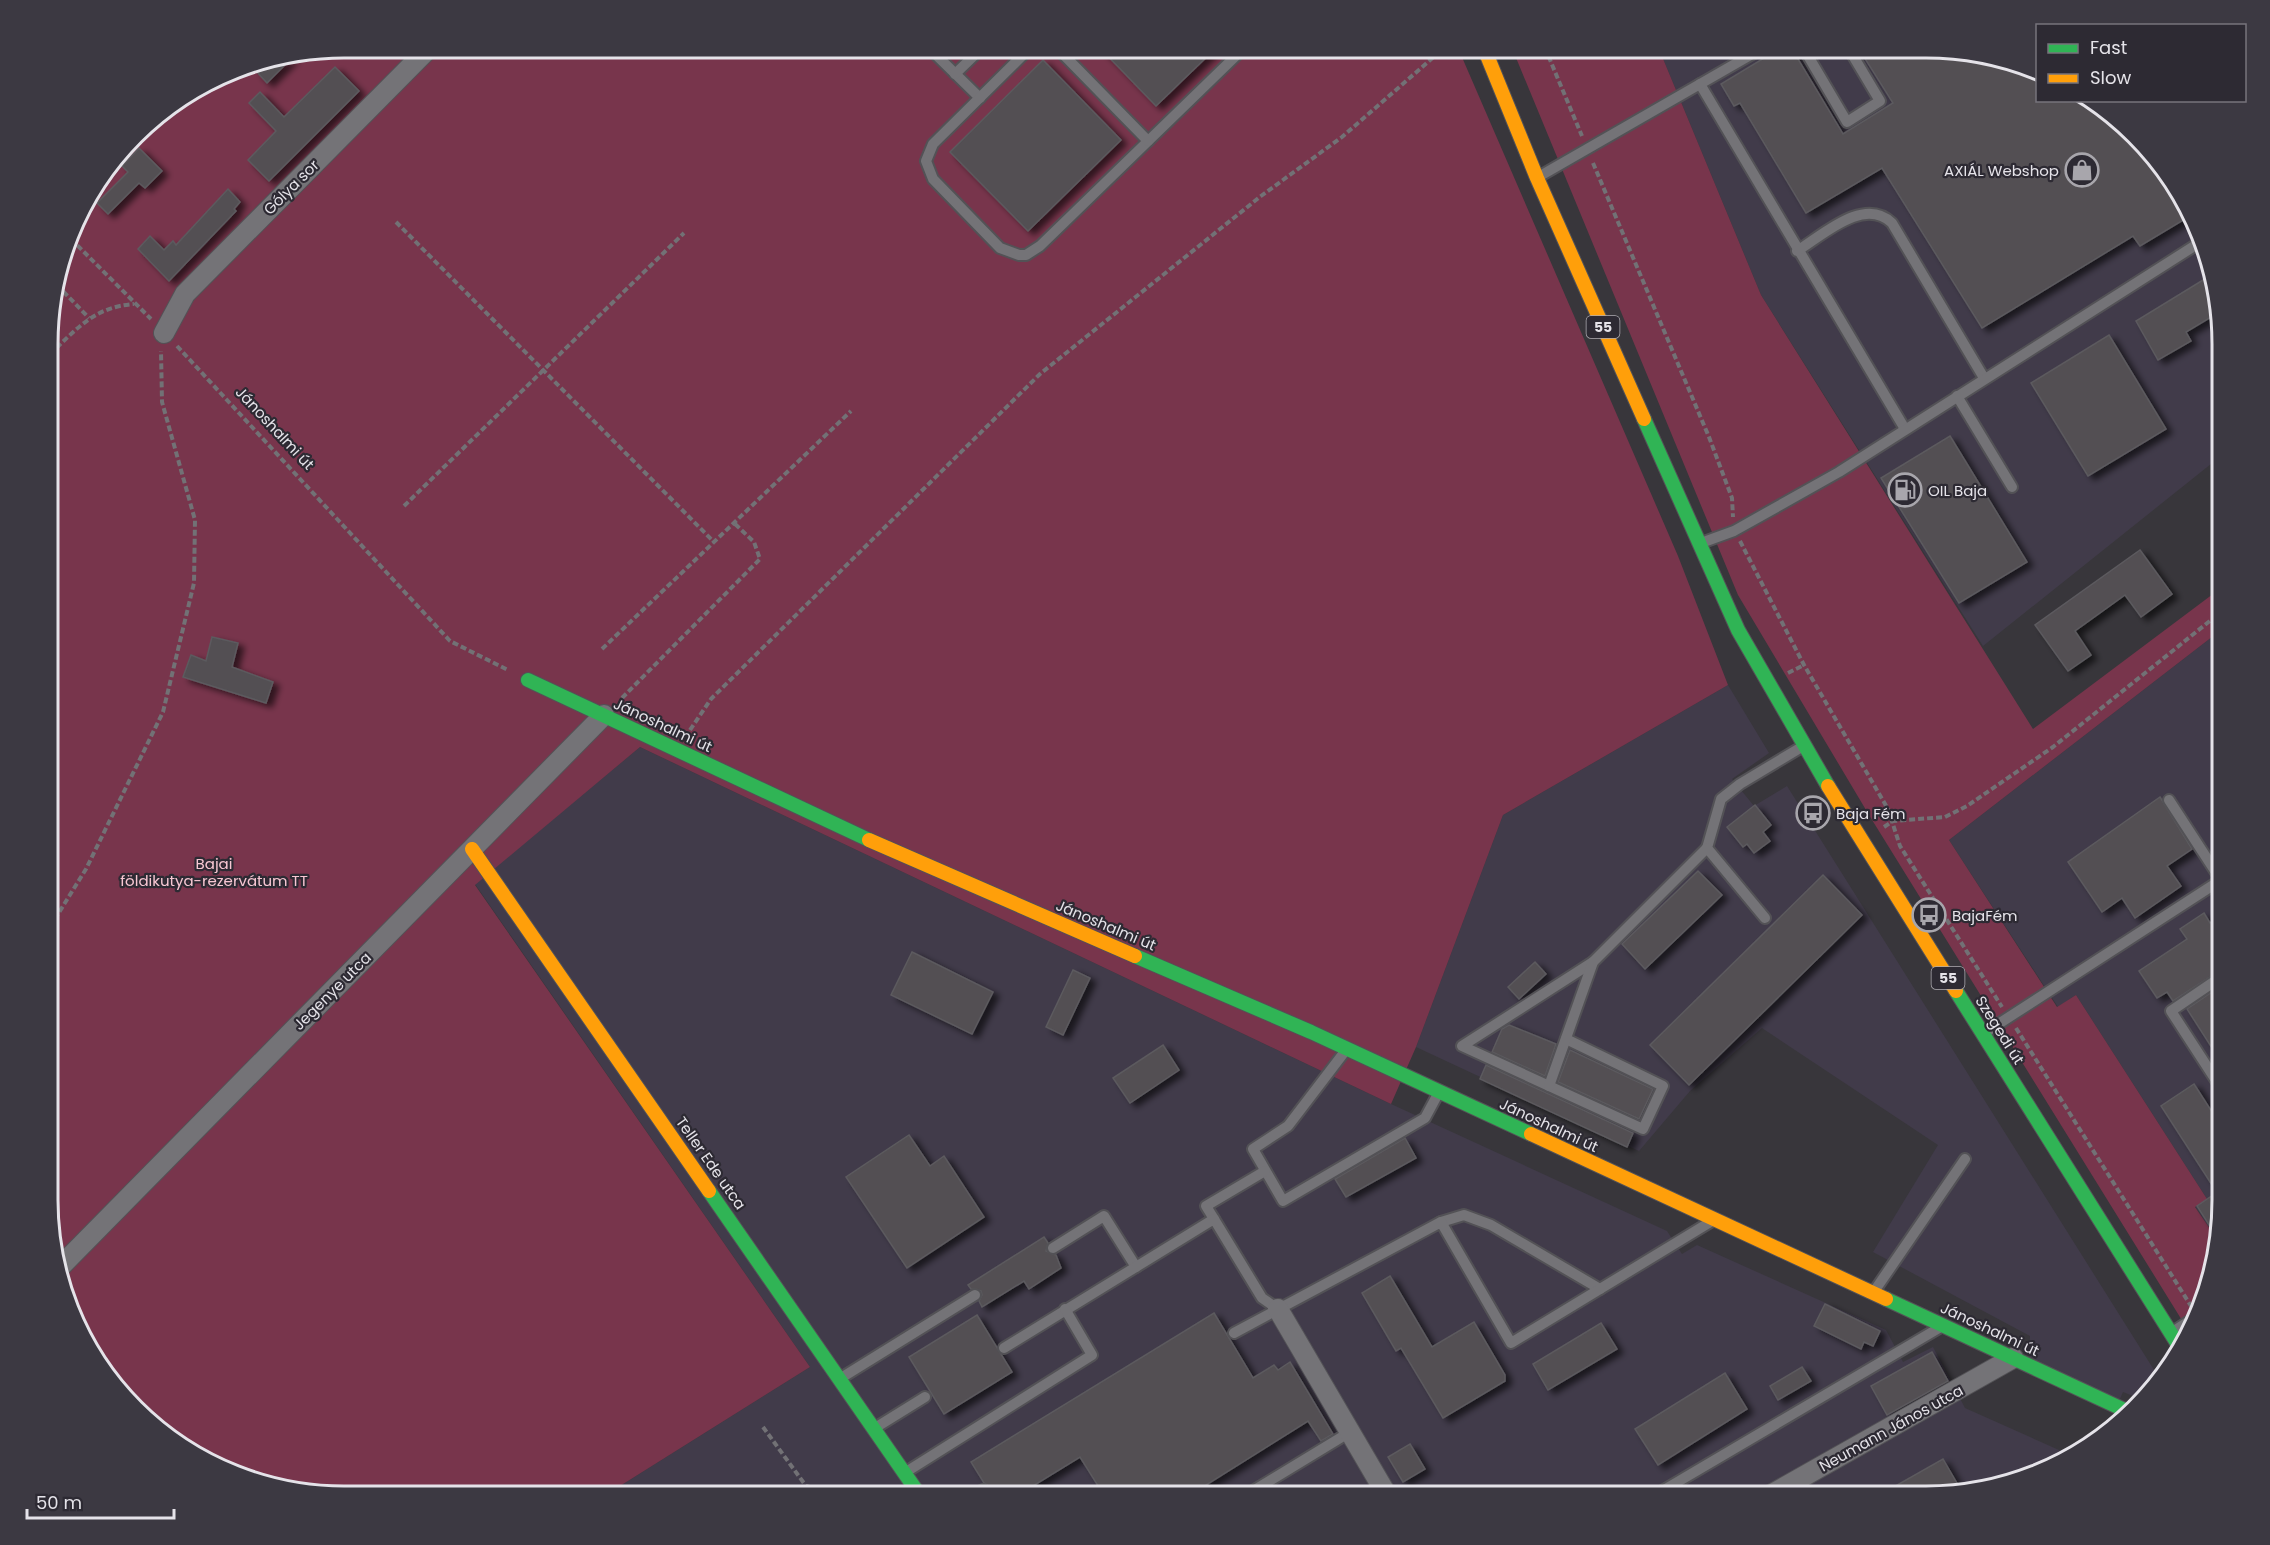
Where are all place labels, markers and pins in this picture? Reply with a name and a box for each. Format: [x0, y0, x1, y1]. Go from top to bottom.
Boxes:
shop icon: AXIÁL Webshop [2064, 152, 2100, 188]
place label: AXIÁL Webshop [1944, 160, 2059, 181]
fuel station icon: OIL Baja [1887, 472, 1923, 508]
place label: OIL Baja [1928, 480, 1987, 501]
bus stop icon: Baja Fém [1795, 795, 1831, 831]
place label: Baja Fém [1836, 803, 1906, 824]
bus stop icon: BajaFém [1911, 897, 1947, 933]
place label: BajaFém [1952, 905, 2018, 926]

